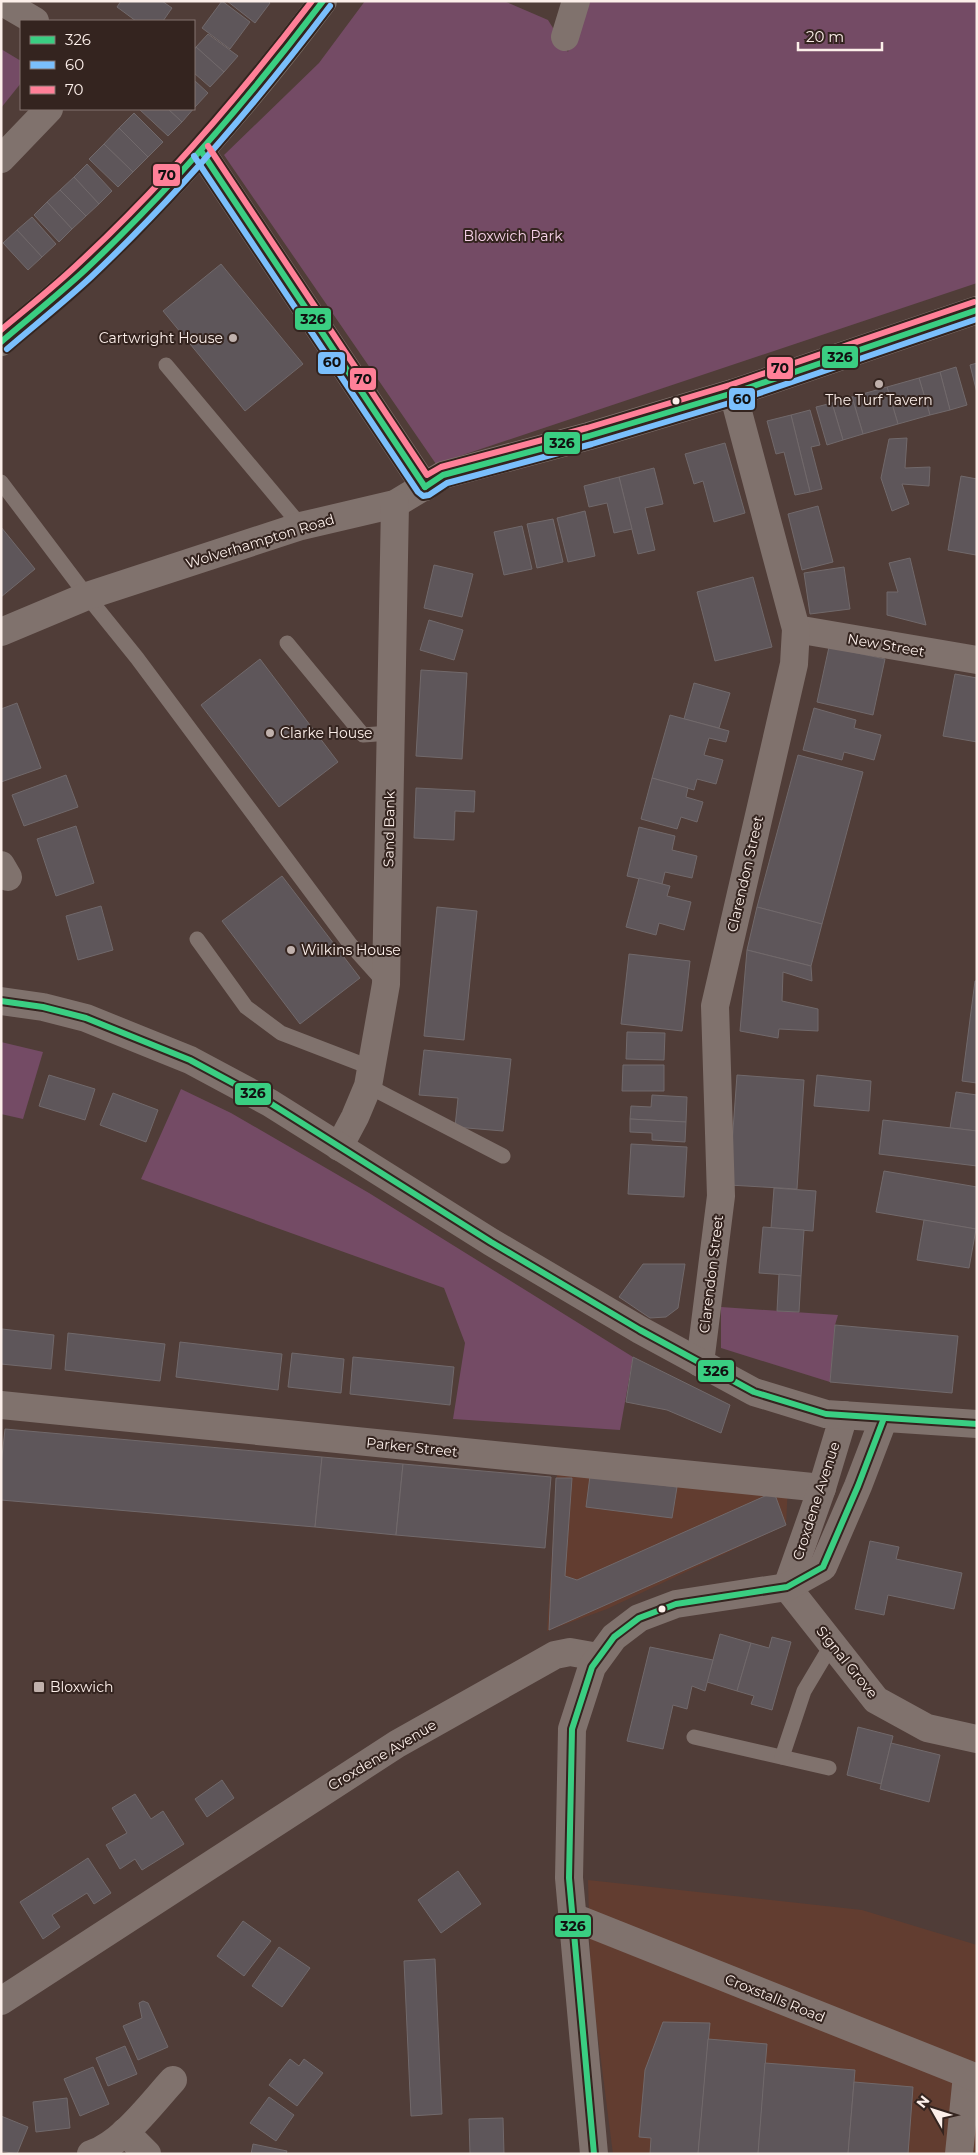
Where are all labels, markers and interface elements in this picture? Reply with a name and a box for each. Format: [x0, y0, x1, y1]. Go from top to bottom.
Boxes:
legend [20, 20, 195, 110]
scale bar [798, 20, 882, 52]
text: 20 m [806, 27, 844, 46]
text: 326 [65, 30, 91, 49]
text: 60 [65, 55, 84, 74]
text: 70 [65, 80, 84, 99]
line badge: 70 [152, 163, 181, 187]
text: 70 [158, 166, 176, 184]
park label: Bloxwich Park [463, 227, 563, 245]
line badge: 326 [294, 307, 332, 331]
text: 326 [299, 310, 326, 328]
place label: Cartwright House [99, 329, 223, 347]
marker: Cartwright House [227, 332, 239, 344]
line badge: 326 [821, 345, 859, 369]
text: 326 [826, 348, 853, 366]
line badge: 60 [317, 351, 346, 375]
text: 60 [323, 353, 341, 371]
line badge: 70 [766, 356, 794, 380]
text: 70 [771, 359, 789, 377]
line badge: 70 [349, 367, 377, 391]
text: 70 [354, 370, 372, 388]
marker: The Turf Tavern [873, 378, 885, 390]
line badge: 60 [728, 387, 756, 411]
text: 60 [733, 390, 751, 408]
place label: The Turf Tavern [825, 391, 933, 409]
unlabelled marker [671, 396, 681, 406]
line badge: 326 [543, 431, 581, 455]
text: 326 [548, 434, 575, 452]
street label: Wolverhampton Road [183, 510, 337, 572]
street label: New Street [846, 629, 926, 661]
place label: Clarke House [280, 724, 373, 742]
marker: Clarke House [264, 727, 276, 739]
street label: Sand Bank [379, 790, 399, 867]
street label: Clarendon Street [723, 814, 767, 934]
place label: Wilkins House [301, 941, 401, 959]
marker: Wilkins House [285, 944, 297, 956]
line badge: 326 [234, 1082, 272, 1106]
text: 326 [239, 1084, 266, 1102]
street label: Clarendon Street [695, 1214, 727, 1334]
line badge: 326 [697, 1359, 735, 1383]
text: 326 [702, 1362, 729, 1380]
street label: Parker Street [365, 1433, 459, 1461]
street label: Croxdene Avenue [788, 1439, 844, 1563]
unlabelled marker [657, 1604, 667, 1614]
street label: Signal Grove [812, 1622, 882, 1702]
place label: Bloxwich [50, 1678, 113, 1696]
marker: Bloxwich [32, 1680, 46, 1694]
street label: Croxdene Avenue [324, 1715, 440, 1795]
line badge: 326 [554, 1914, 592, 1938]
text: 326 [559, 1917, 586, 1935]
street label: Croxstalls Road [722, 1970, 828, 2026]
north arrow [908, 2085, 958, 2135]
text: N [912, 2092, 933, 2112]

